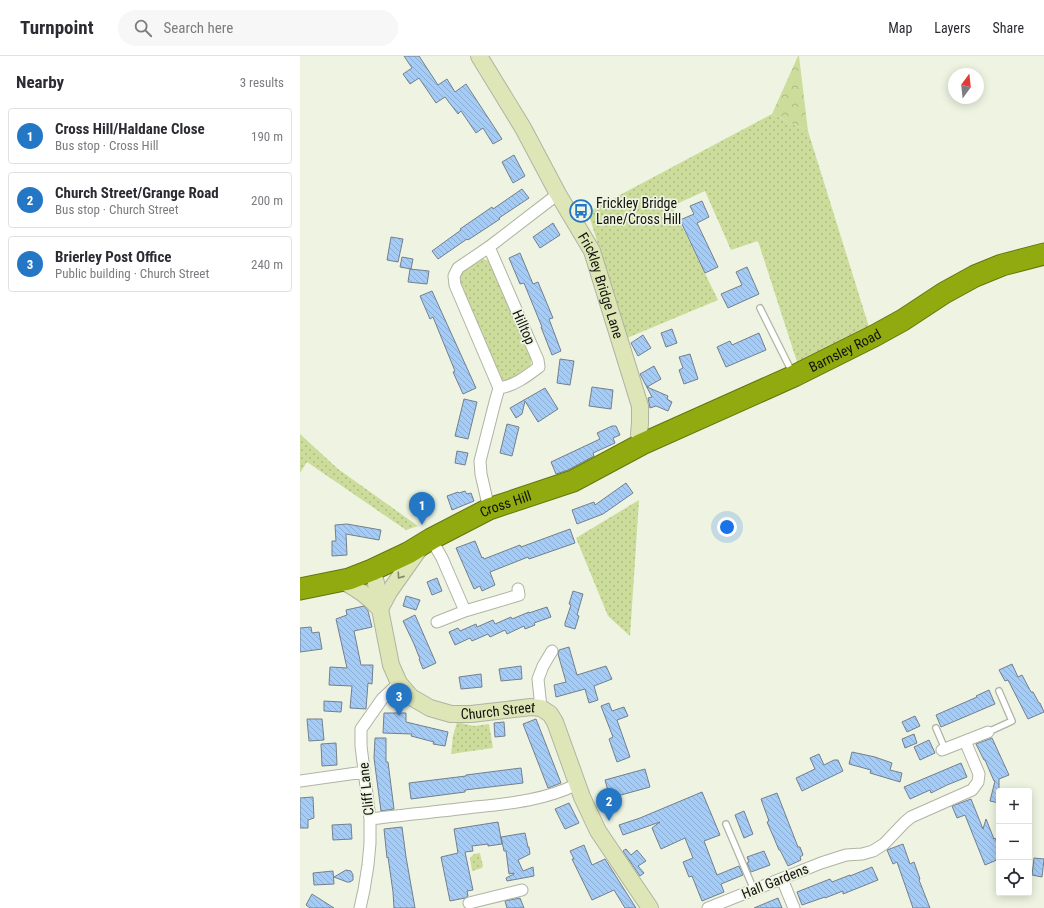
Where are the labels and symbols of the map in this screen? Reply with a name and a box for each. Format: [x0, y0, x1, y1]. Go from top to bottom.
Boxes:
north arrow [948, 68, 984, 104]
place label: Frickley Bridge Lane/Cross Hill [596, 195, 681, 227]
bus stop icon: Frickley Bridge Lane/Cross Hill [568, 198, 594, 224]
street label: Frickley Bridge Lane [575, 230, 627, 341]
street label: Hilltop [509, 307, 539, 347]
street label: Barnsley Road [806, 326, 884, 375]
street label: Cross Hill [477, 488, 533, 520]
pin: 1 [409, 492, 435, 525]
your location [717, 517, 737, 537]
one-way arrow [397, 572, 404, 579]
pin: 3 [386, 683, 412, 716]
street label: Church Street [461, 699, 536, 722]
street label: Cliff Lane [355, 761, 377, 816]
pin: 2 [596, 788, 622, 821]
street label: Hall Gardens [739, 860, 811, 902]

